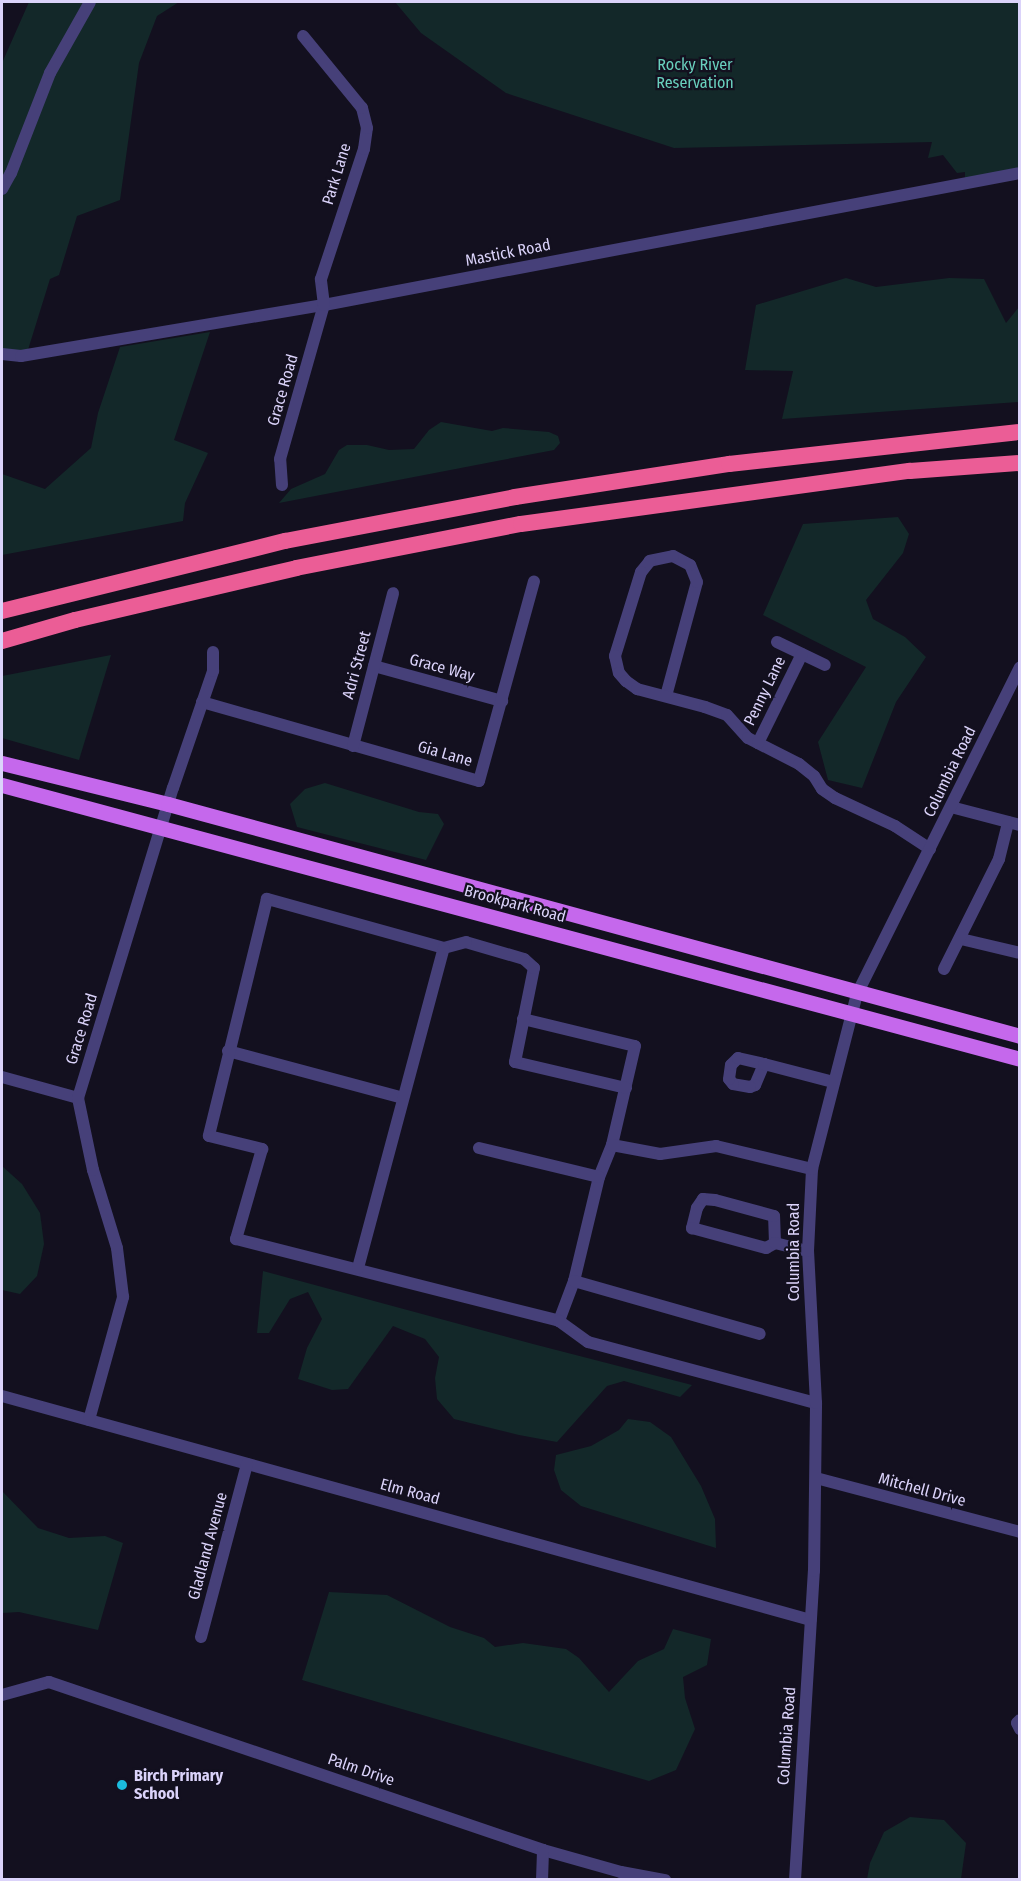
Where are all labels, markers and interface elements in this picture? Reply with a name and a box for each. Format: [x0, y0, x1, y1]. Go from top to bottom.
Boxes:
park label: Rocky River Reservation [656, 55, 734, 93]
street label: Park Lane [319, 141, 355, 207]
street label: Mastick Road [464, 235, 552, 271]
street label: Grace Road [264, 352, 302, 428]
street label: Adri Street [339, 629, 375, 701]
street label: Grace Way [407, 650, 477, 686]
street label: Penny Lane [740, 653, 790, 729]
street label: Columbia Road [920, 724, 980, 820]
street label: Gia Lane [415, 737, 475, 771]
street label: Brookpark Road [462, 881, 568, 927]
street label: Grace Road [62, 991, 102, 1067]
street label: Columbia Road [784, 1203, 804, 1301]
street label: Mitchell Drive [876, 1469, 968, 1511]
street label: Elm Road [378, 1475, 442, 1509]
street label: Gladland Avenue [184, 1490, 232, 1602]
street label: Columbia Road [774, 1686, 800, 1786]
street label: Palm Drive [325, 1750, 397, 1790]
place label: Birch Primary School [134, 1766, 223, 1804]
marker: Birch Primary School [115, 1778, 129, 1792]

